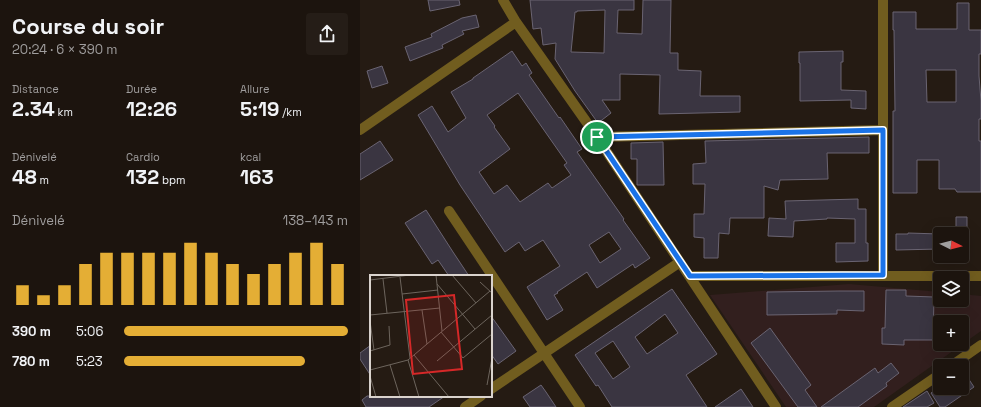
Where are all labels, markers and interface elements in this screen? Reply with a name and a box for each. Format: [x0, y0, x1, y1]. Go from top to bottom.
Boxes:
text: Course du soir [12, 12, 164, 40]
button: share [306, 13, 348, 55]
text: 20:24 · 6 × 390 m [12, 41, 118, 58]
text: Distance [12, 82, 59, 96]
text: Durée [126, 82, 157, 96]
text: Allure [240, 82, 270, 96]
text: 2.34 [12, 96, 55, 122]
text: 12:26 [126, 96, 177, 122]
text: 5:19 [240, 96, 279, 122]
text: km [55, 105, 73, 119]
text: /km [279, 105, 302, 119]
pin [580, 120, 614, 154]
icon: arrive [586, 126, 608, 148]
text: Dénivelé [12, 150, 57, 164]
text: Cardio [126, 150, 160, 164]
text: kcal [240, 150, 261, 164]
text: 48 [12, 164, 37, 190]
text: 132 [126, 164, 159, 190]
text: 163 [240, 164, 274, 190]
text: m [37, 173, 49, 187]
text: bpm [159, 173, 186, 187]
text: Dénivelé [12, 212, 65, 229]
text: 138–143 m [283, 212, 348, 229]
north arrow [933, 227, 969, 263]
map controls [933, 227, 969, 395]
button: layers [933, 271, 969, 307]
inset map [370, 275, 492, 397]
button: + [933, 315, 969, 351]
text: 390 m [12, 323, 51, 340]
text: 5:06 [76, 323, 103, 340]
text: 780 m [12, 353, 50, 370]
text: 5:23 [76, 353, 103, 370]
button: − [933, 359, 969, 395]

